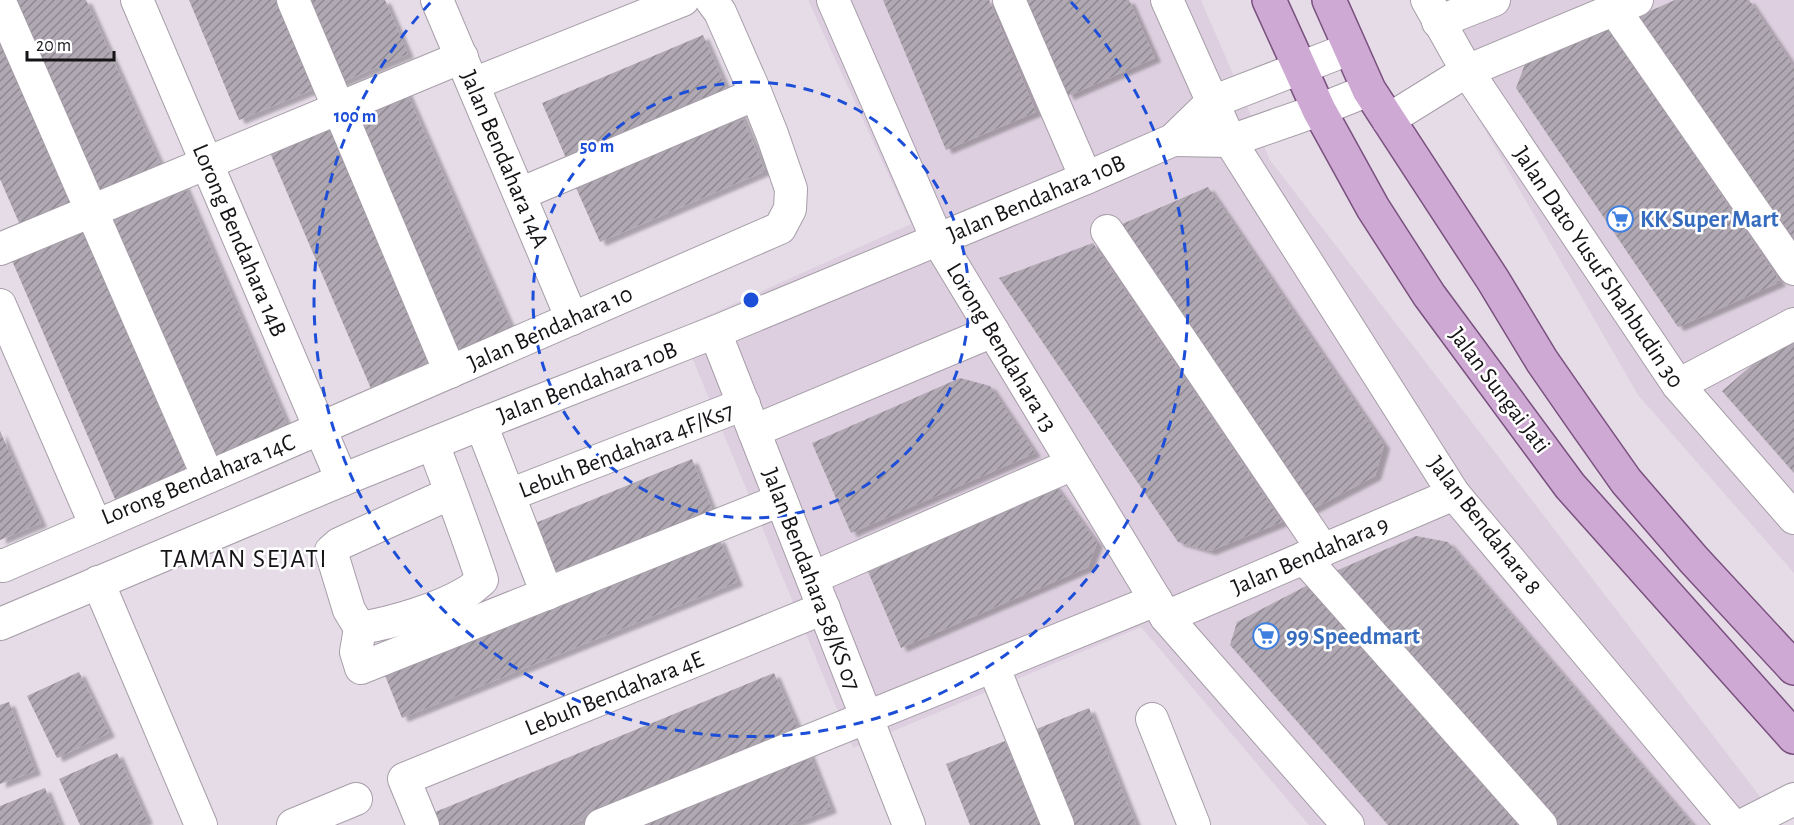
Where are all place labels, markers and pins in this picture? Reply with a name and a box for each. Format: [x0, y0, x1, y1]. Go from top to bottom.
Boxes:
supermarket icon: KK Super Mart [1605, 204, 1635, 234]
place label: KK Super Mart [1640, 208, 1779, 232]
centre of rings [741, 290, 761, 310]
supermarket icon: 99 Speedmart [1251, 621, 1281, 651]
place label: 99 Speedmart [1286, 625, 1420, 649]

